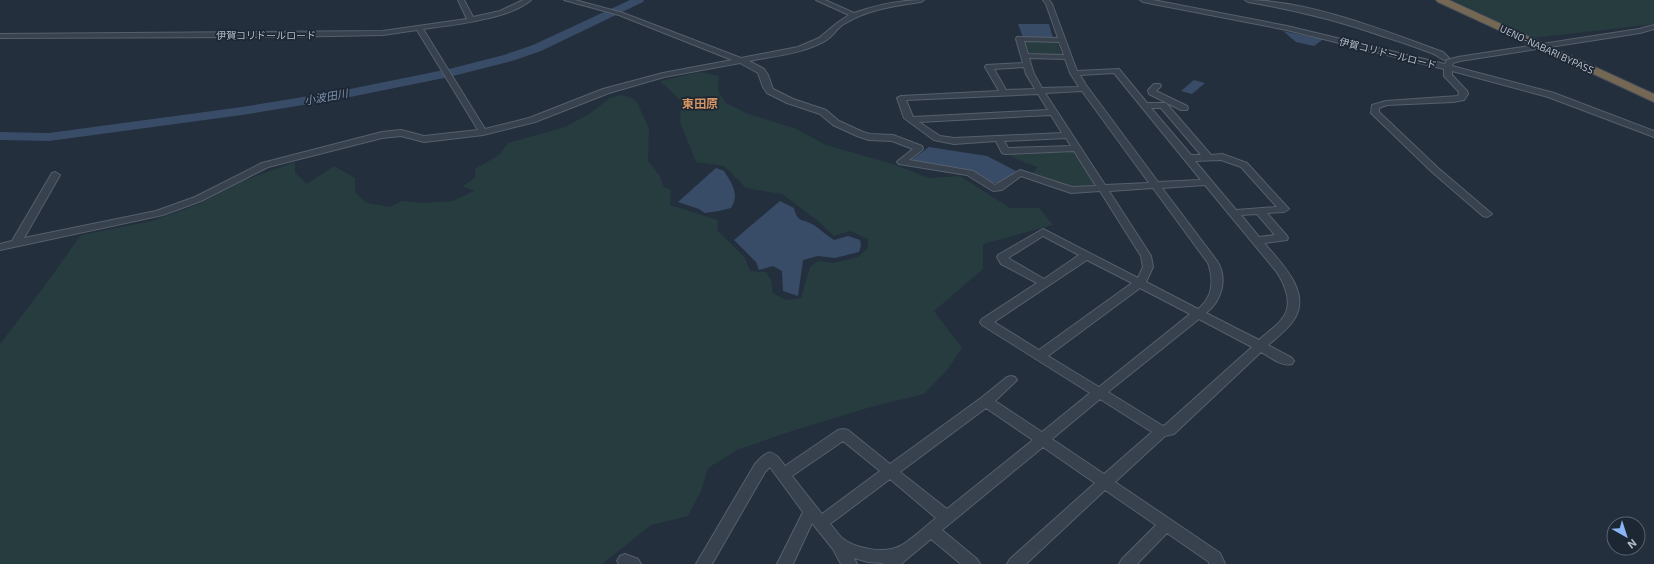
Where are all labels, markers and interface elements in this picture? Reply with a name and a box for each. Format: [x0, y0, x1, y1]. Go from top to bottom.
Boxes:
street label: UENO-NABARI BYPASS [1498, 22, 1596, 76]
street label: 伊賀コリドールロード [216, 29, 316, 41]
street label: 伊賀コリドールロード [1338, 35, 1438, 71]
water label: 小波田川 [303, 86, 350, 107]
district label: 東田原 [682, 96, 718, 110]
north arrow [1606, 516, 1646, 556]
text: N [1625, 537, 1640, 552]

